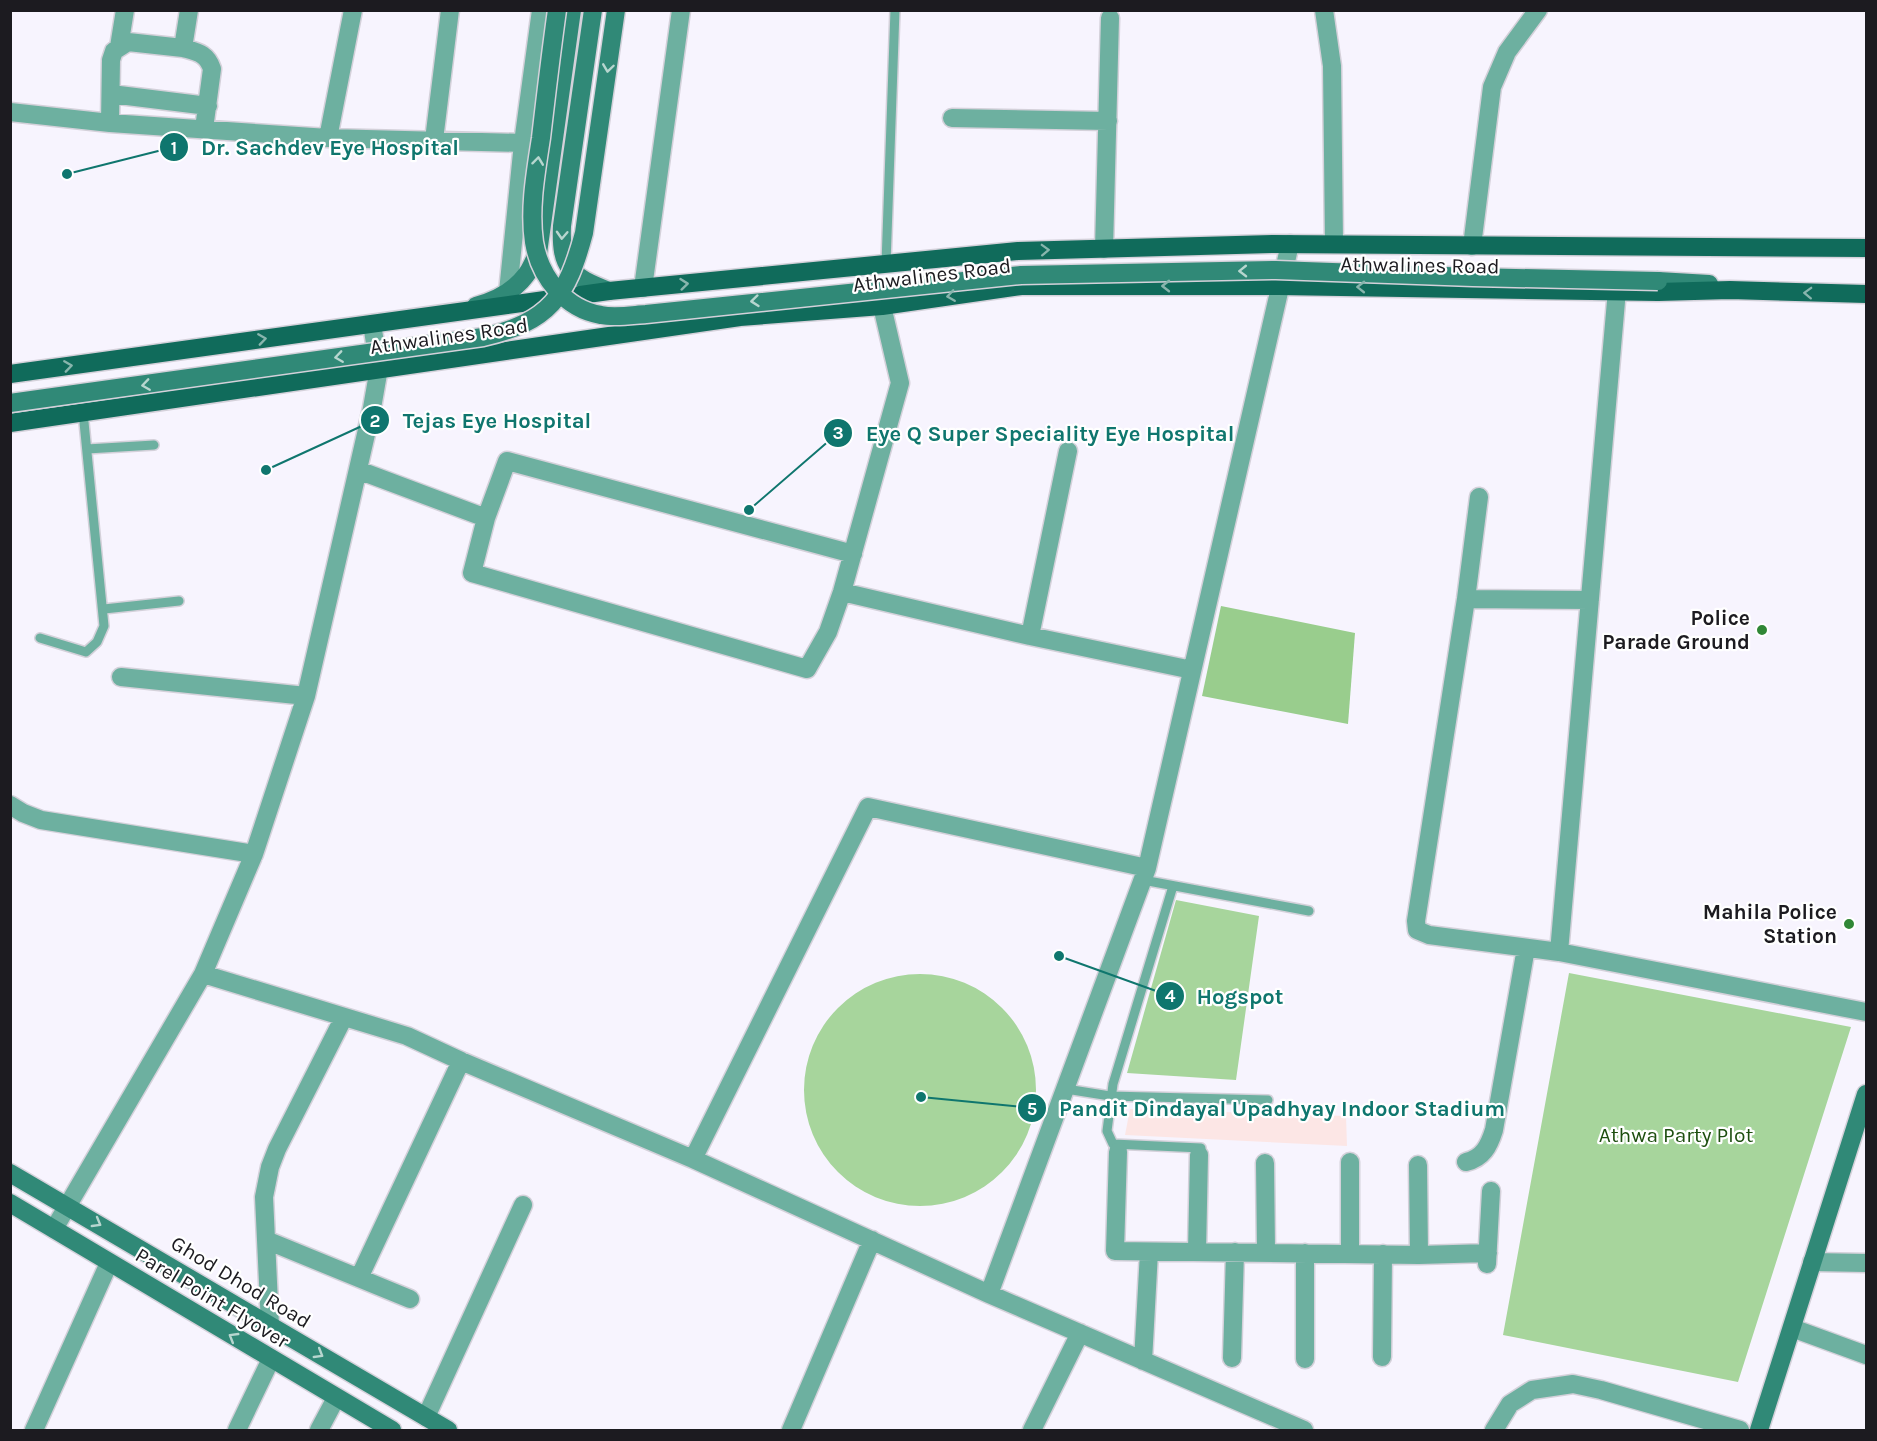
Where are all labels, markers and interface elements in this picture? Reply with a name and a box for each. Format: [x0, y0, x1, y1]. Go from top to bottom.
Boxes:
one-way arrow [603, 64, 615, 73]
callout: Dr. Sachdev Eye Hospital [159, 127, 472, 167]
text: Dr. Sachdev Eye Hospital [201, 135, 459, 161]
text: 1 [171, 137, 177, 159]
one-way arrow [531, 156, 543, 166]
one-way arrow [555, 230, 568, 239]
one-way arrow [1041, 244, 1050, 257]
street label: Athwalines Road [1340, 252, 1500, 278]
street label: Athwalines Road [851, 253, 1013, 297]
one-way arrow [1238, 264, 1247, 277]
one-way arrow [679, 278, 689, 291]
one-way arrow [1162, 280, 1171, 292]
one-way arrow [1357, 281, 1366, 293]
one-way arrow [1804, 286, 1813, 299]
one-way arrow [946, 289, 955, 302]
one-way arrow [750, 294, 760, 307]
street label: Athwalines Road [368, 313, 530, 359]
one-way arrow [257, 333, 266, 345]
one-way arrow [334, 351, 344, 363]
one-way arrow [64, 360, 73, 372]
one-way arrow [141, 378, 151, 390]
callout: Tejas Eye Hospital [360, 400, 603, 440]
text: Tejas Eye Hospital [403, 408, 591, 434]
text: 2 [370, 410, 380, 432]
callout: Eye Q Super Speciality Eye Hospital [823, 413, 1246, 453]
text: Eye Q Super Speciality Eye Hospital [866, 421, 1234, 447]
text: 3 [832, 422, 844, 444]
place label: Police Parade Ground [1602, 606, 1750, 654]
marker: Police Parade Ground [1755, 623, 1769, 637]
place label: Mahila Police Station [1703, 900, 1837, 948]
marker: Mahila Police Station [1842, 917, 1856, 931]
callout: Hogspot [1155, 976, 1295, 1016]
text: Hogspot [1197, 984, 1284, 1010]
text: 4 [1165, 985, 1176, 1007]
callout: Pandit Dindayal Upadhyay Indoor Stadium [1017, 1088, 1517, 1128]
text: Pandit Dindayal Upadhyay Indoor Stadium [1059, 1096, 1505, 1122]
text: 5 [1027, 1098, 1037, 1120]
park label: Athwa Party Plot [1599, 1123, 1753, 1147]
one-way arrow [91, 1216, 101, 1228]
street label: Ghod Dhod Road [167, 1231, 315, 1333]
street label: Parel Point Flyover [131, 1243, 293, 1353]
one-way arrow [229, 1333, 239, 1344]
one-way arrow [313, 1347, 323, 1359]

